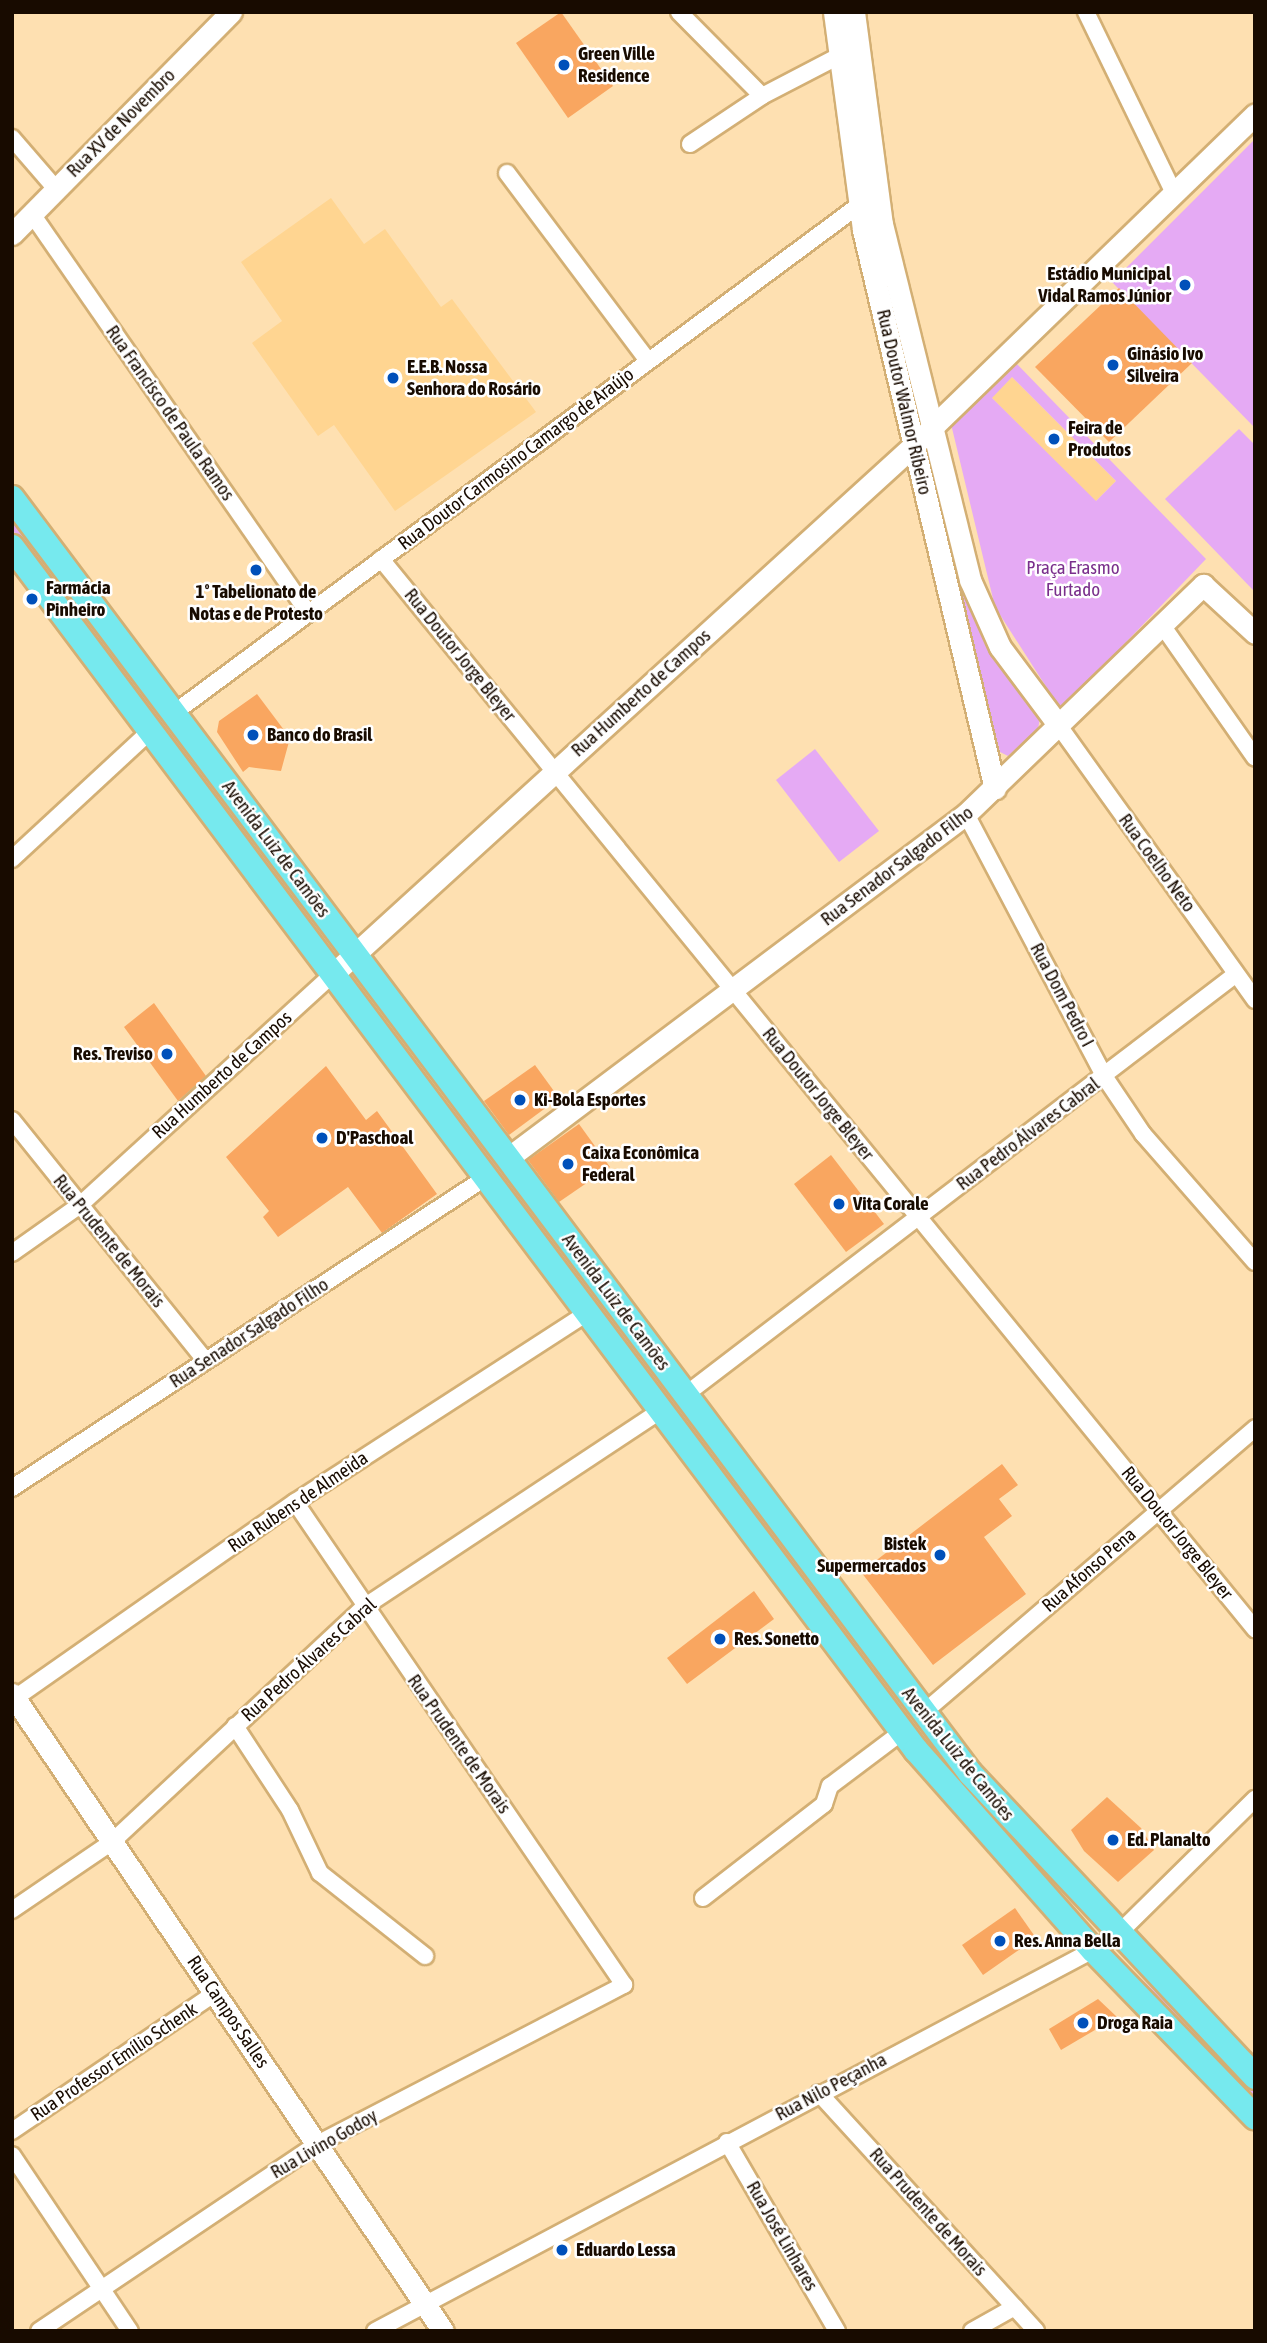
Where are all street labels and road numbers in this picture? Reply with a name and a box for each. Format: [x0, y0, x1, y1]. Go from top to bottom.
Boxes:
street label: Rua XV de Novembro [62, 64, 180, 182]
street label: Rua Doutor Walmor Ribeiro [872, 307, 936, 497]
street label: Rua Francisco de Paula Ramos [101, 321, 239, 505]
street label: Rua Doutor Carmosino Camargo de Araújo [394, 363, 638, 555]
street label: Rua Doutor Jorge Bleyer [399, 584, 521, 726]
street label: Rua Humberto de Campos [567, 624, 715, 762]
street label: Avenida Luiz de Camões [217, 776, 335, 922]
street label: Rua Senador Salgado Filho [816, 801, 978, 931]
street label: Rua Coelho Neto [1114, 809, 1200, 917]
street label: Rua Dom Pedro I [1025, 939, 1099, 1051]
street label: Rua Humberto de Campos [148, 1006, 296, 1144]
street label: Rua Doutor Jorge Bleyer [757, 1023, 879, 1165]
street label: Rua Pedro Álvares Cabral [952, 1073, 1104, 1195]
street label: Rua Prudente de Morais [48, 1170, 170, 1312]
street label: Avenida Luiz de Camões [557, 1229, 675, 1375]
street label: Rua Senador Salgado Filho [165, 1273, 333, 1393]
street label: Rua Rubens de Almeida [224, 1447, 372, 1557]
street label: Rua Doutor Jorge Bleyer [1116, 1462, 1238, 1604]
street label: Rua Afonso Pena [1037, 1523, 1141, 1617]
street label: Rua Pedro Álvares Cabral [237, 1593, 381, 1727]
street label: Rua Prudente de Morais [402, 1670, 516, 1818]
street label: Avenida Luiz de Camões [897, 1683, 1019, 1825]
street label: Rua Campos Salles [182, 1952, 274, 2072]
street label: Rua Professor Emílio Schenk [26, 1998, 202, 2126]
street label: Rua Nilo Peçanha [771, 2048, 891, 2126]
street label: Rua Livino Godoy [267, 2104, 381, 2184]
street label: Rua Prudente de Morais [864, 2143, 992, 2281]
street label: Rua José Linhares [741, 2177, 823, 2295]

